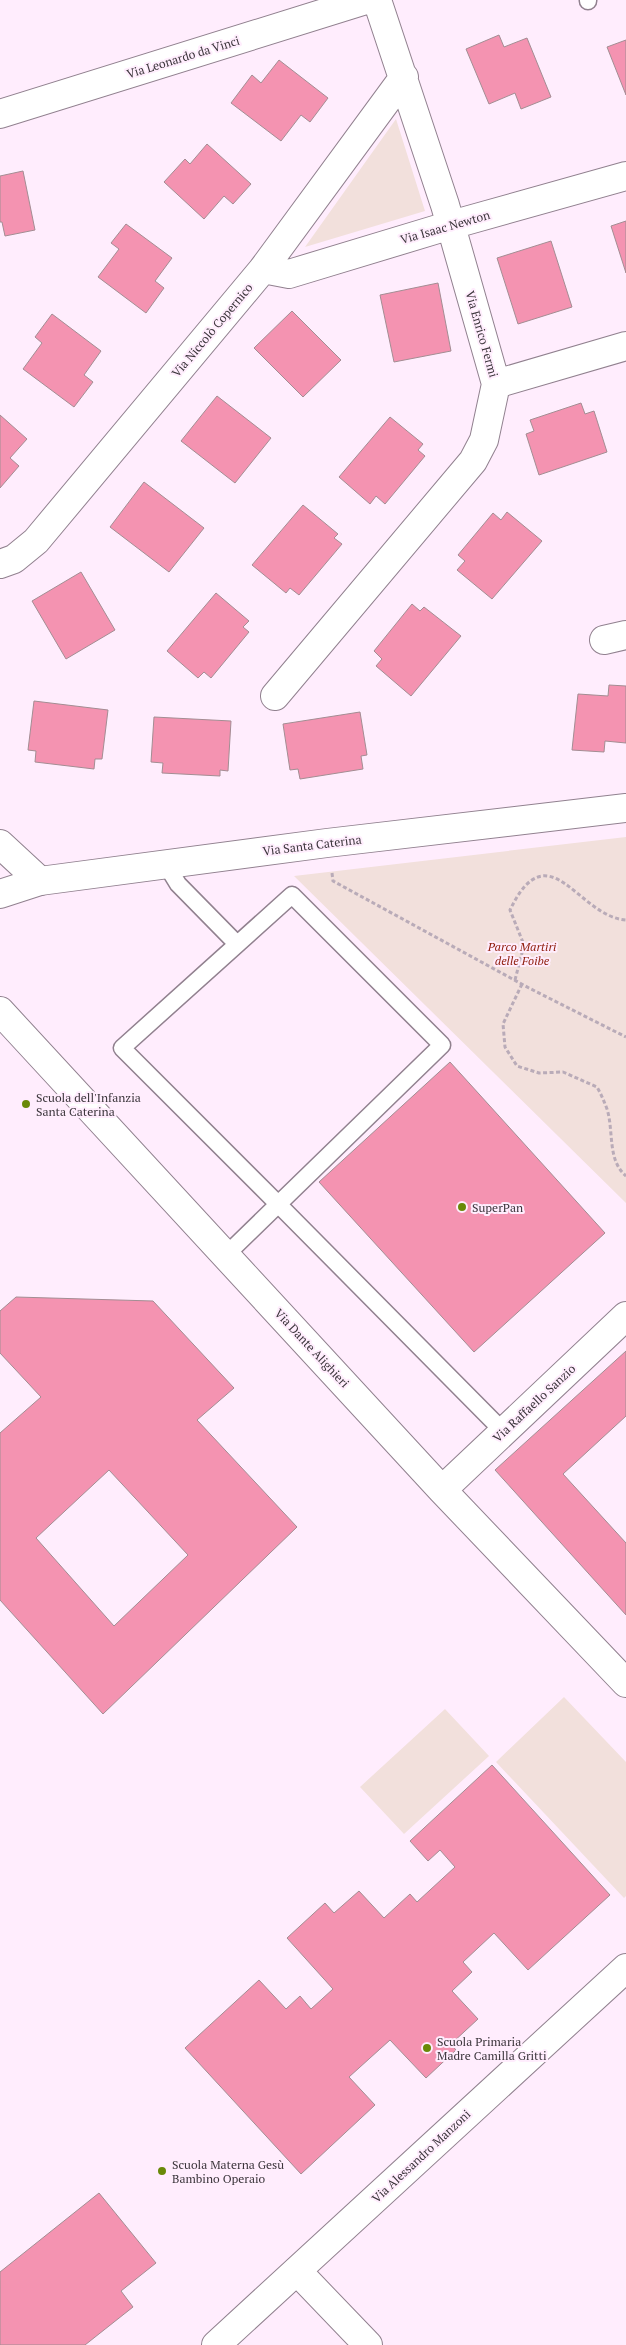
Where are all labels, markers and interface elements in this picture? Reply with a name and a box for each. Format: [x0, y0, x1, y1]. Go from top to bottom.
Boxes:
street label: Via Leonardo da Vinci [125, 33, 242, 81]
street label: Via Isaac Newton [398, 207, 492, 247]
street label: Via Niccolò Copernico [168, 280, 256, 380]
street label: Via Enrico Fermi [462, 289, 502, 379]
street label: Via Santa Caterina [262, 831, 362, 859]
park label: Parco Martiri delle Foibe [487, 939, 557, 968]
place label: Scuola dell'Infanzia Santa Caterina [36, 1090, 141, 1119]
marker: Scuola dell'Infanzia Santa Caterina [20, 1098, 32, 1110]
place label: SuperPan [472, 1200, 523, 1215]
marker: SuperPan [456, 1201, 468, 1213]
street label: Via Dante Alighieri [272, 1305, 353, 1391]
street label: Via Raffaello Sanzio [490, 1361, 579, 1445]
place label: Scuola Primaria Madre Camilla Gritti [437, 2034, 547, 2063]
marker: Scuola Primaria Madre Camilla Gritti [421, 2042, 433, 2054]
street label: Via Alessandro Manzoni [369, 2106, 474, 2206]
place label: Scuola Materna Gesù Bambino Operaio [172, 2157, 284, 2186]
marker: Scuola Materna Gesù Bambino Operaio [156, 2165, 168, 2177]

